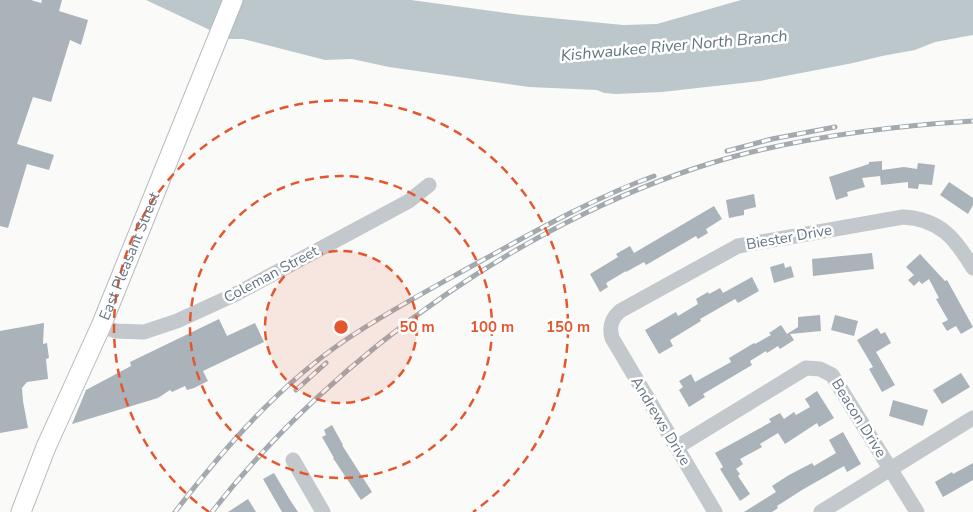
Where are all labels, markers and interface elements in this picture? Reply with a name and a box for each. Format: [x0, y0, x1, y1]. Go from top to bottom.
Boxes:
water label: Kishwaukee River North Branch [560, 25, 788, 67]
street label: East Pleasant Street [94, 188, 164, 323]
street label: Biester Drive [745, 220, 833, 254]
street label: Coleman Street [220, 240, 322, 307]
text: 50 m [399, 317, 435, 337]
text: 100 m [470, 317, 514, 337]
text: 150 m [546, 317, 590, 337]
centre of rings [332, 318, 350, 336]
street label: Andrews Drive [627, 373, 695, 469]
street label: Beacon Drive [827, 375, 891, 461]

